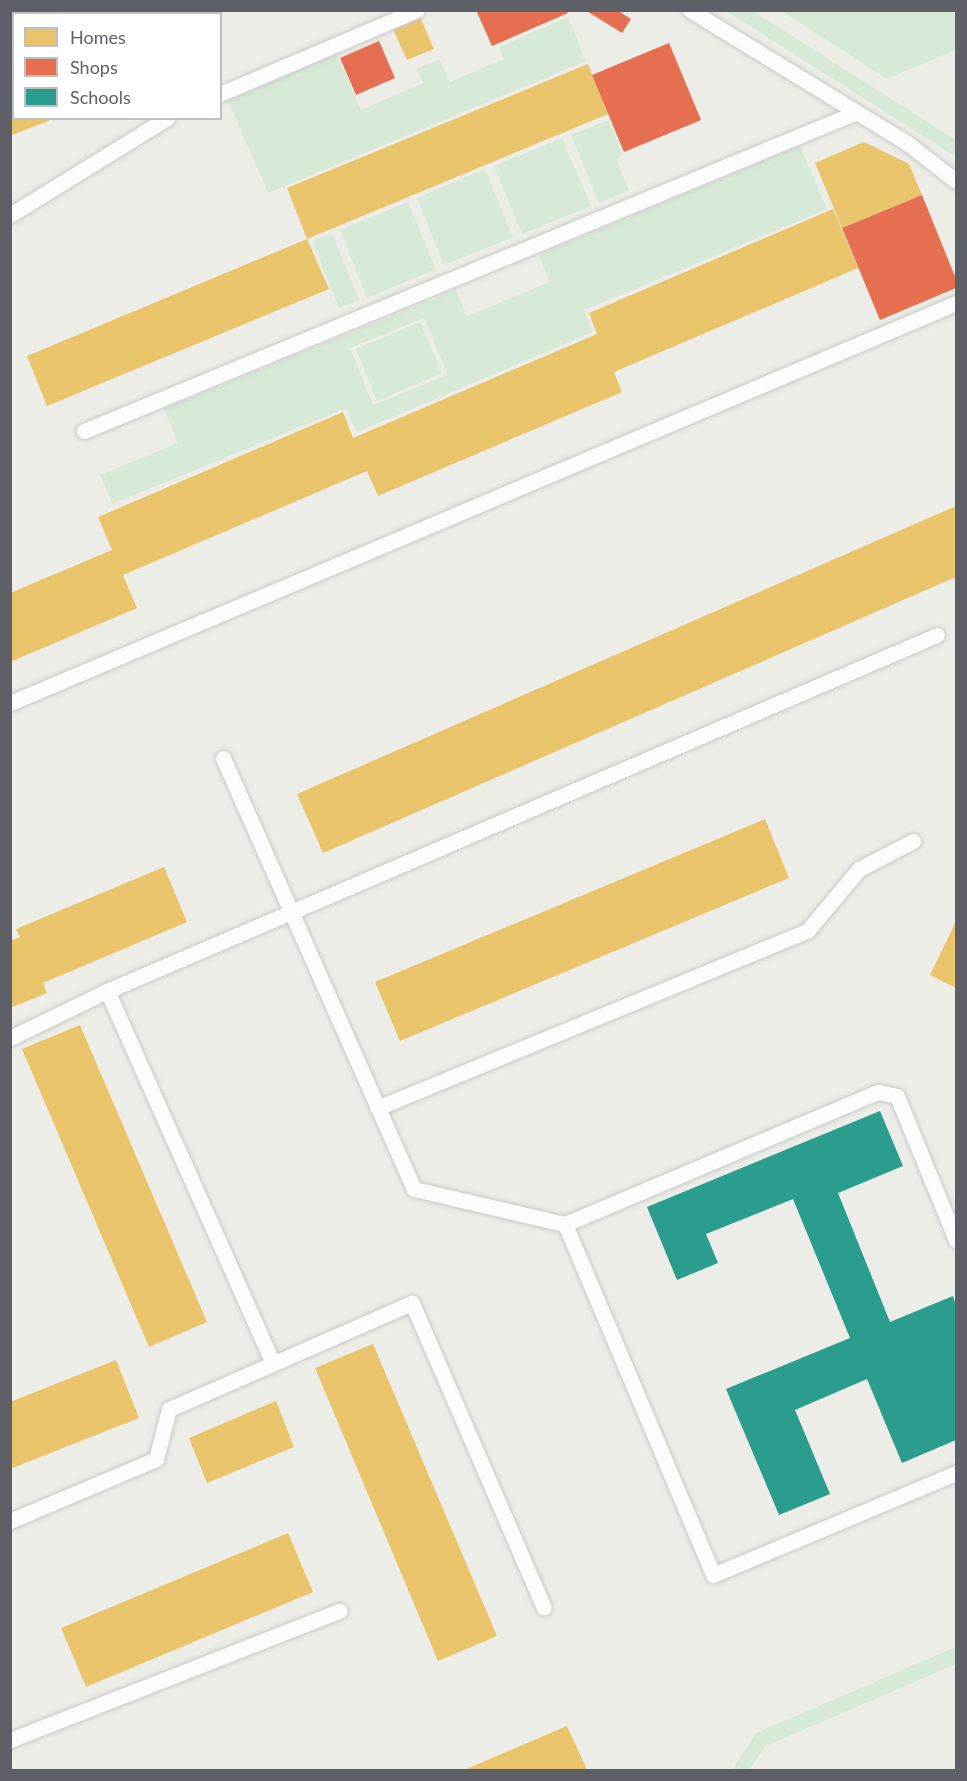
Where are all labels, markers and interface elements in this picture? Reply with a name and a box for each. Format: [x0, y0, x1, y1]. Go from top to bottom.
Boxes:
legend [12, 12, 222, 120]
text: Homes [70, 26, 126, 48]
text: Shops [70, 56, 118, 78]
text: Schools [70, 86, 131, 108]

